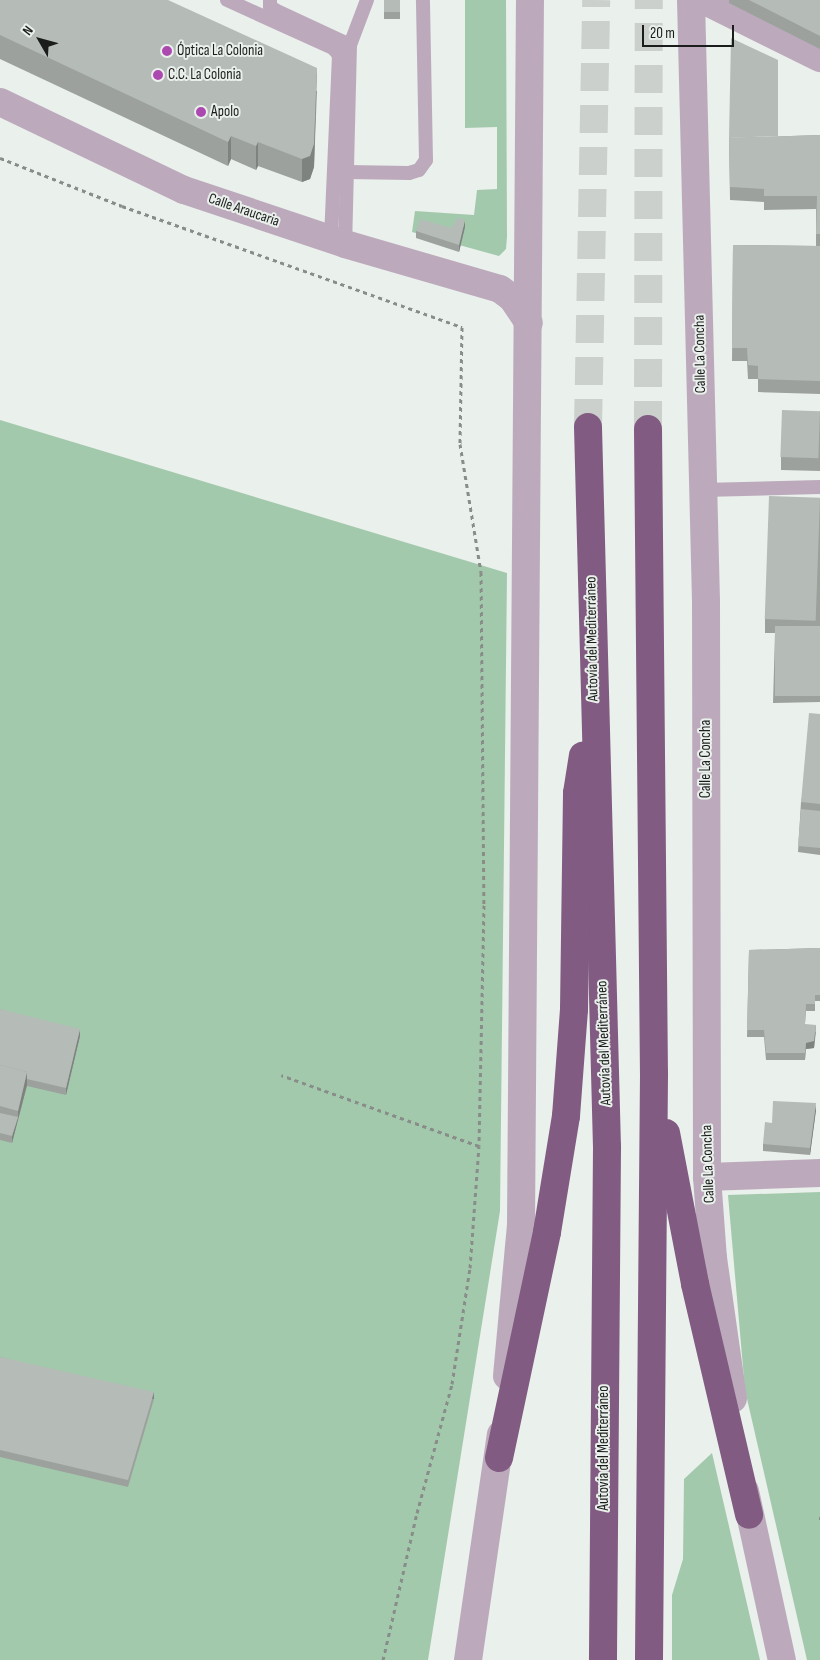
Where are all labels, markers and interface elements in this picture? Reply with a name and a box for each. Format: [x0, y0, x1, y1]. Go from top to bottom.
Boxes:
north arrow [15, 15, 65, 65]
scale bar [645, 15, 738, 47]
text: N [19, 22, 37, 39]
text: 20 m [650, 24, 675, 43]
place label: Óptica La Colonia [177, 42, 263, 60]
marker: Óptica La Colonia [161, 45, 173, 57]
place label: C.C. La Colonia [168, 66, 241, 84]
marker: C.C. La Colonia [152, 69, 164, 81]
place label: Apolo [211, 103, 239, 121]
marker: Apolo [195, 106, 207, 118]
street label: Calle Araucaria [206, 189, 282, 231]
street label: Calle La Concha [690, 315, 710, 393]
street label: Autovía del Mediterráneo [582, 576, 602, 702]
street label: Calle La Concha [697, 720, 715, 798]
street label: Autovía del Mediterráneo [593, 980, 615, 1106]
street label: Calle La Concha [698, 1124, 718, 1204]
street label: Autovía del Mediterráneo [595, 1386, 613, 1510]

